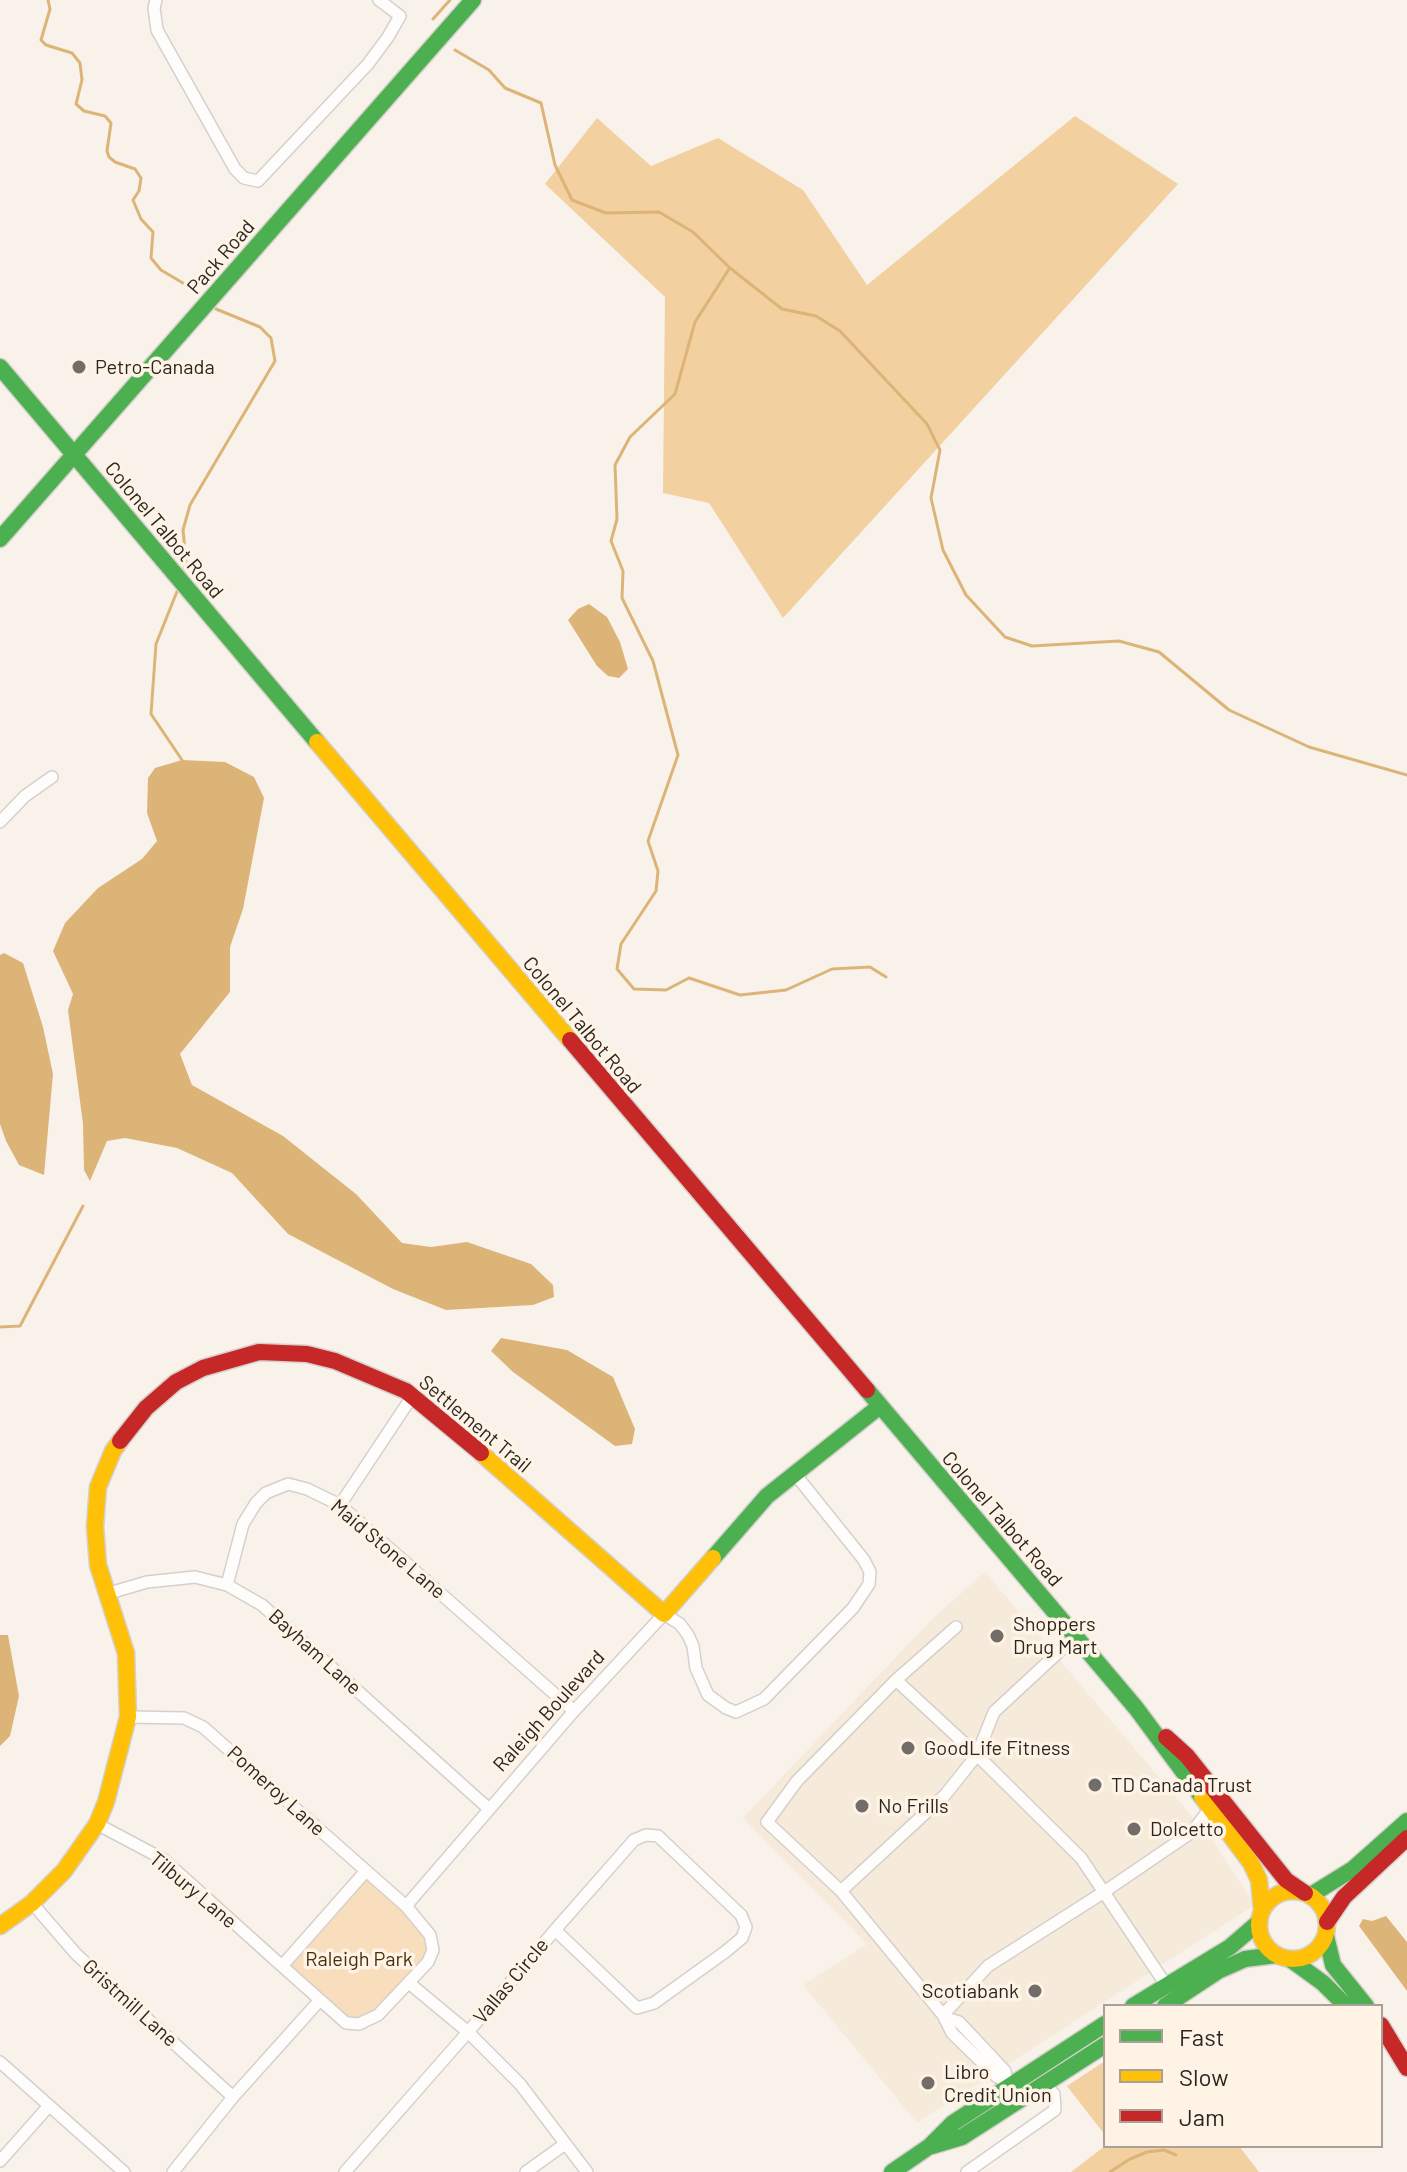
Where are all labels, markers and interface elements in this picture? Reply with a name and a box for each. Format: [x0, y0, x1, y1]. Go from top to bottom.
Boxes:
street label: Pack Road [182, 215, 260, 299]
place label: Petro-Canada [95, 355, 215, 379]
marker: Petro-Canada [70, 358, 88, 376]
street label: Colonel Talbot Road [100, 457, 228, 603]
street label: Colonel Talbot Road [518, 952, 646, 1098]
street label: Settlement Trail [414, 1370, 536, 1478]
street label: Colonel Talbot Road [937, 1446, 1067, 1592]
street label: Maid Stone Lane [326, 1494, 450, 1604]
street label: Bayham Lane [264, 1604, 366, 1700]
place label: Shoppers Drug Mart [1013, 1612, 1097, 1659]
marker: Shoppers Drug Mart [988, 1627, 1006, 1645]
street label: Raleigh Boulevard [488, 1645, 610, 1777]
place label: GoodLife Fitness [924, 1736, 1070, 1760]
marker: GoodLife Fitness [899, 1739, 917, 1757]
street label: Pomeroy Lane [222, 1741, 330, 1841]
place label: TD Canada Trust [1111, 1773, 1252, 1797]
marker: TD Canada Trust [1086, 1776, 1104, 1794]
place label: No Frills [878, 1794, 949, 1818]
marker: No Frills [853, 1797, 871, 1815]
place label: Dolcetto [1150, 1817, 1224, 1841]
marker: Dolcetto [1125, 1820, 1143, 1838]
street label: Tilbury Lane [145, 1847, 241, 1933]
street label: Vallas Circle [468, 1933, 554, 2029]
park label: Raleigh Park [305, 1947, 413, 1971]
street label: Gristmill Lane [78, 1954, 182, 2052]
place label: Scotiabank [922, 1979, 1019, 2003]
marker: Scotiabank [1026, 1982, 1044, 2000]
legend [1103, 2004, 1383, 2148]
text: Fast [1179, 2022, 1224, 2051]
place label: Libro Credit Union [944, 2060, 1052, 2107]
text: Slow [1179, 2062, 1228, 2091]
marker: Libro Credit Union [919, 2074, 937, 2092]
text: Jam [1179, 2102, 1225, 2131]

